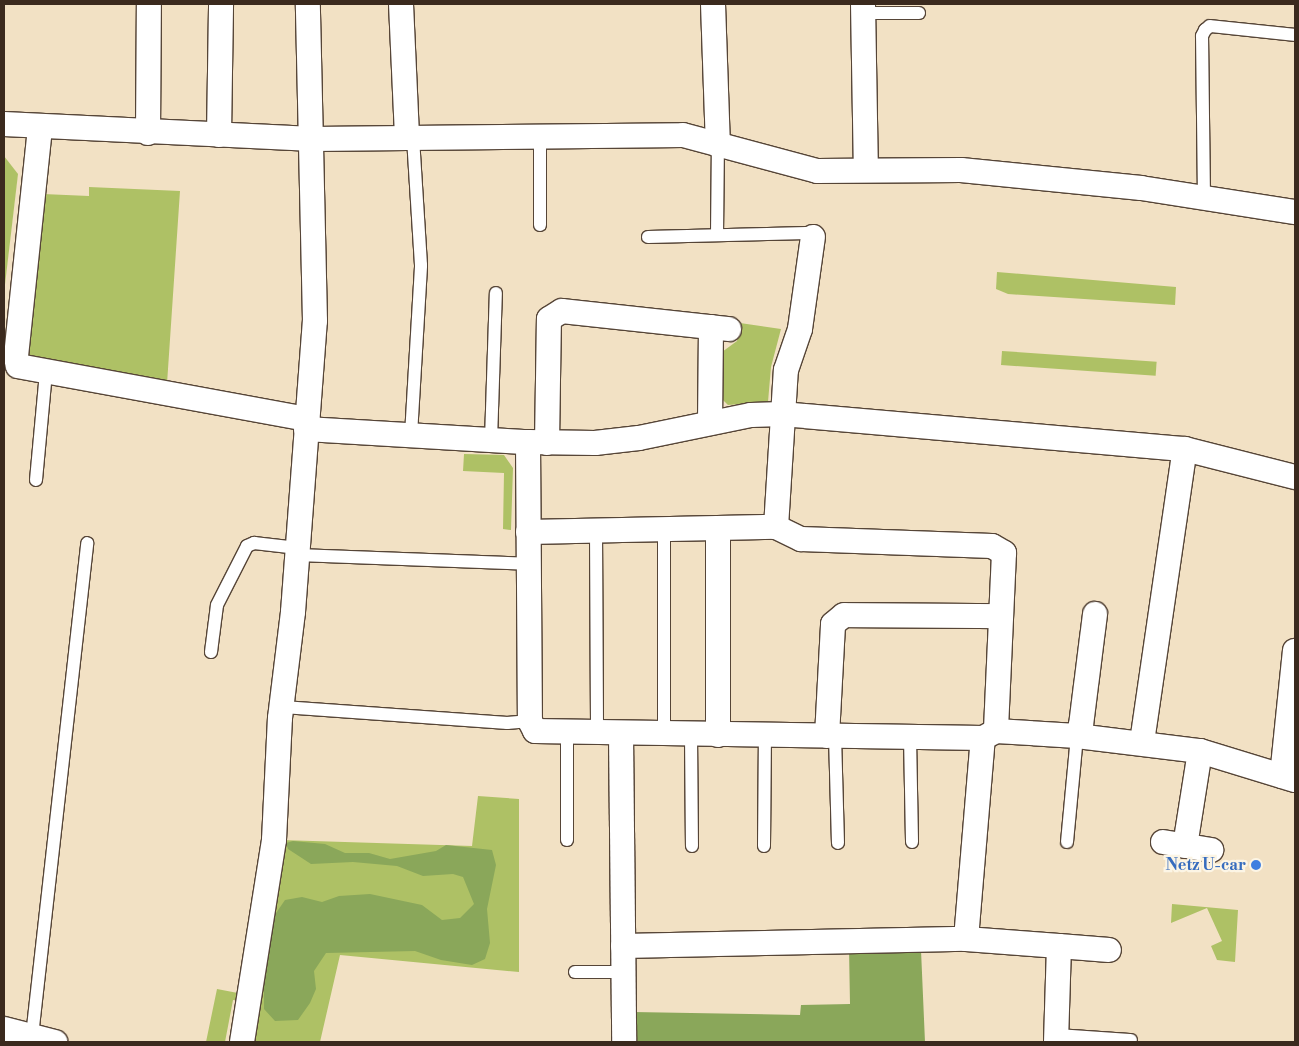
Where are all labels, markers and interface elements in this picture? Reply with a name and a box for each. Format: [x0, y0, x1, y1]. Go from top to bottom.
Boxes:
place label: Netz U-car [1165, 855, 1246, 875]
marker: Netz U-car [1250, 859, 1262, 871]

